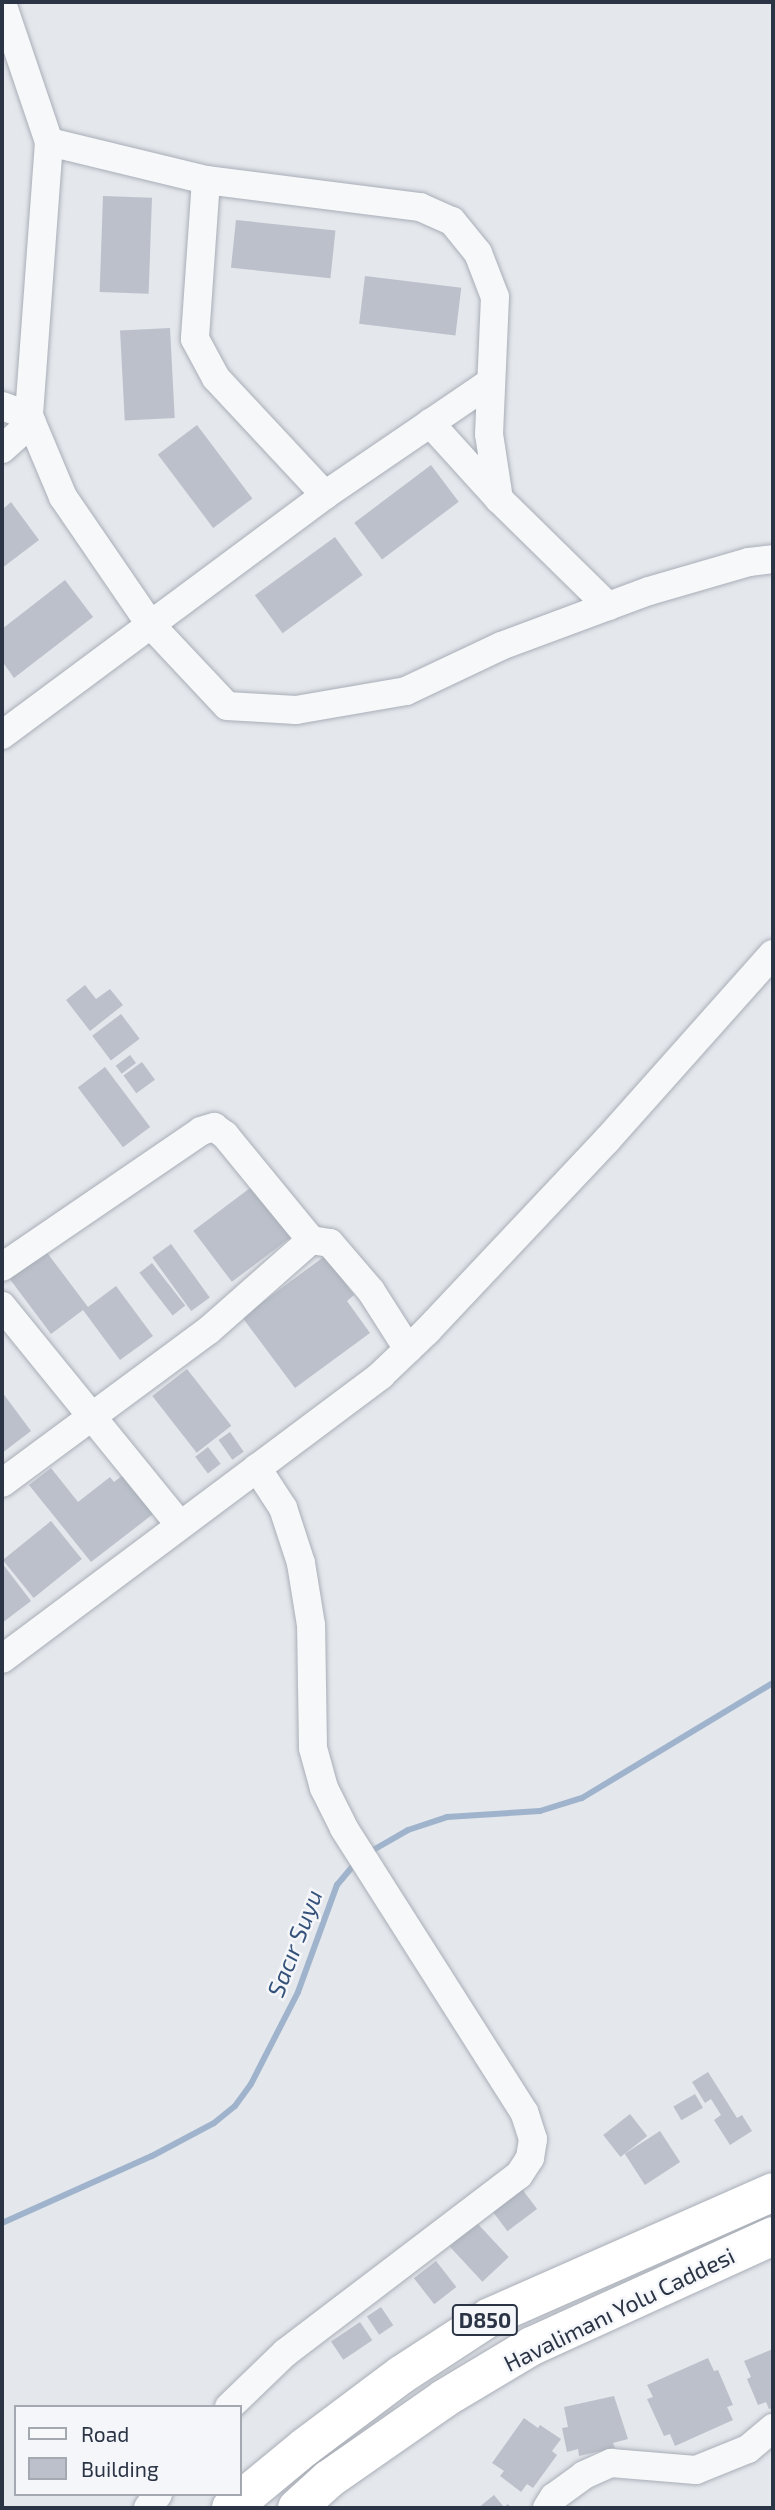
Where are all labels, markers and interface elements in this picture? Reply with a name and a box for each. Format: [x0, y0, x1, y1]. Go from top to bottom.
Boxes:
water label: Sacır Suyu [260, 1885, 328, 2001]
street label: Havalimanı Yolu Caddesi [499, 2241, 739, 2377]
road number: D850 [452, 2302, 518, 2338]
legend [14, 2405, 242, 2496]
text: Road [81, 2421, 129, 2446]
text: Building [81, 2456, 159, 2481]

